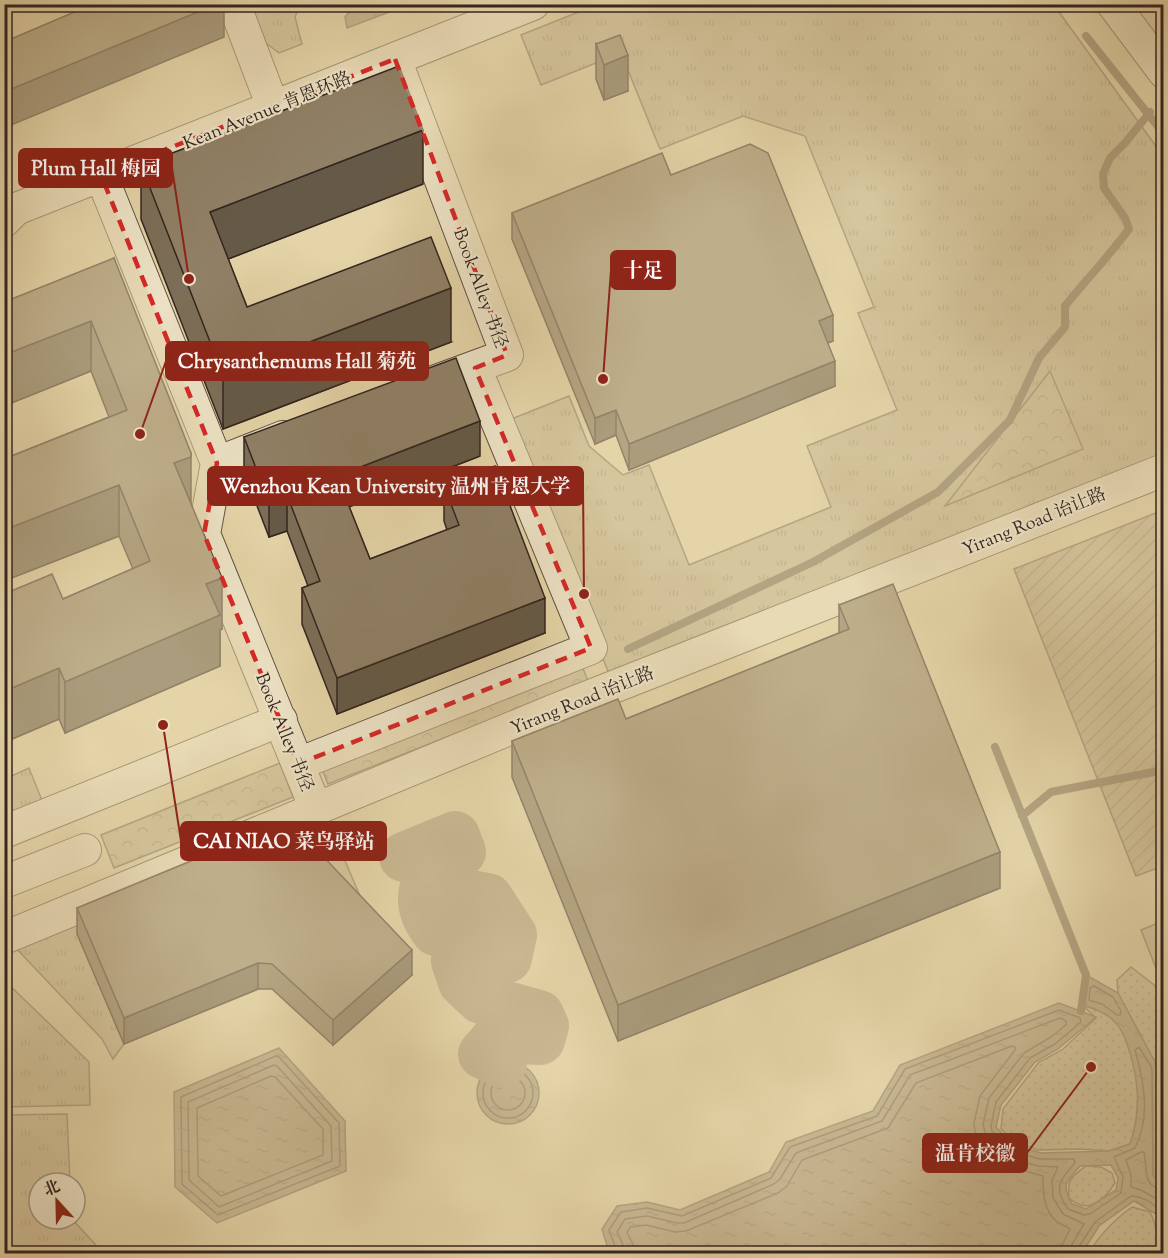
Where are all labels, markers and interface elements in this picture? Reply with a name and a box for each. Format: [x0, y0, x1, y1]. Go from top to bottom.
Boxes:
street label: Kean Avenue 肯恩环路 [180, 66, 356, 158]
callout: Plum Hall 梅园 [19, 149, 172, 187]
text: Plum Hall 梅园 [31, 156, 161, 185]
street label: Book Alley 书径 [445, 225, 513, 352]
callout: 十足 [611, 251, 675, 289]
text: 十足 [623, 258, 663, 287]
callout: Chrysanthemums Hall 菊苑 [166, 342, 428, 380]
text: Chrysanthemums Hall 菊苑 [178, 349, 416, 378]
callout: Wenzhou Kean University 温州肯恩大学 [208, 467, 583, 505]
text: Wenzhou Kean University 温州肯恩大学 [220, 474, 570, 503]
street label: Yirang Road 诒让路 [959, 482, 1111, 564]
street label: Yirang Road 诒让路 [507, 661, 659, 743]
street label: Book Alley 书径 [247, 669, 319, 796]
callout: CAI NIAO 菜鸟驿站 [181, 822, 386, 860]
text: CAI NIAO 菜鸟驿站 [193, 829, 375, 858]
callout: 温肯校徽 [923, 1134, 1027, 1172]
text: 温肯校徽 [935, 1141, 1016, 1170]
north arrow [27, 1171, 87, 1231]
text: 北 [41, 1176, 64, 1203]

